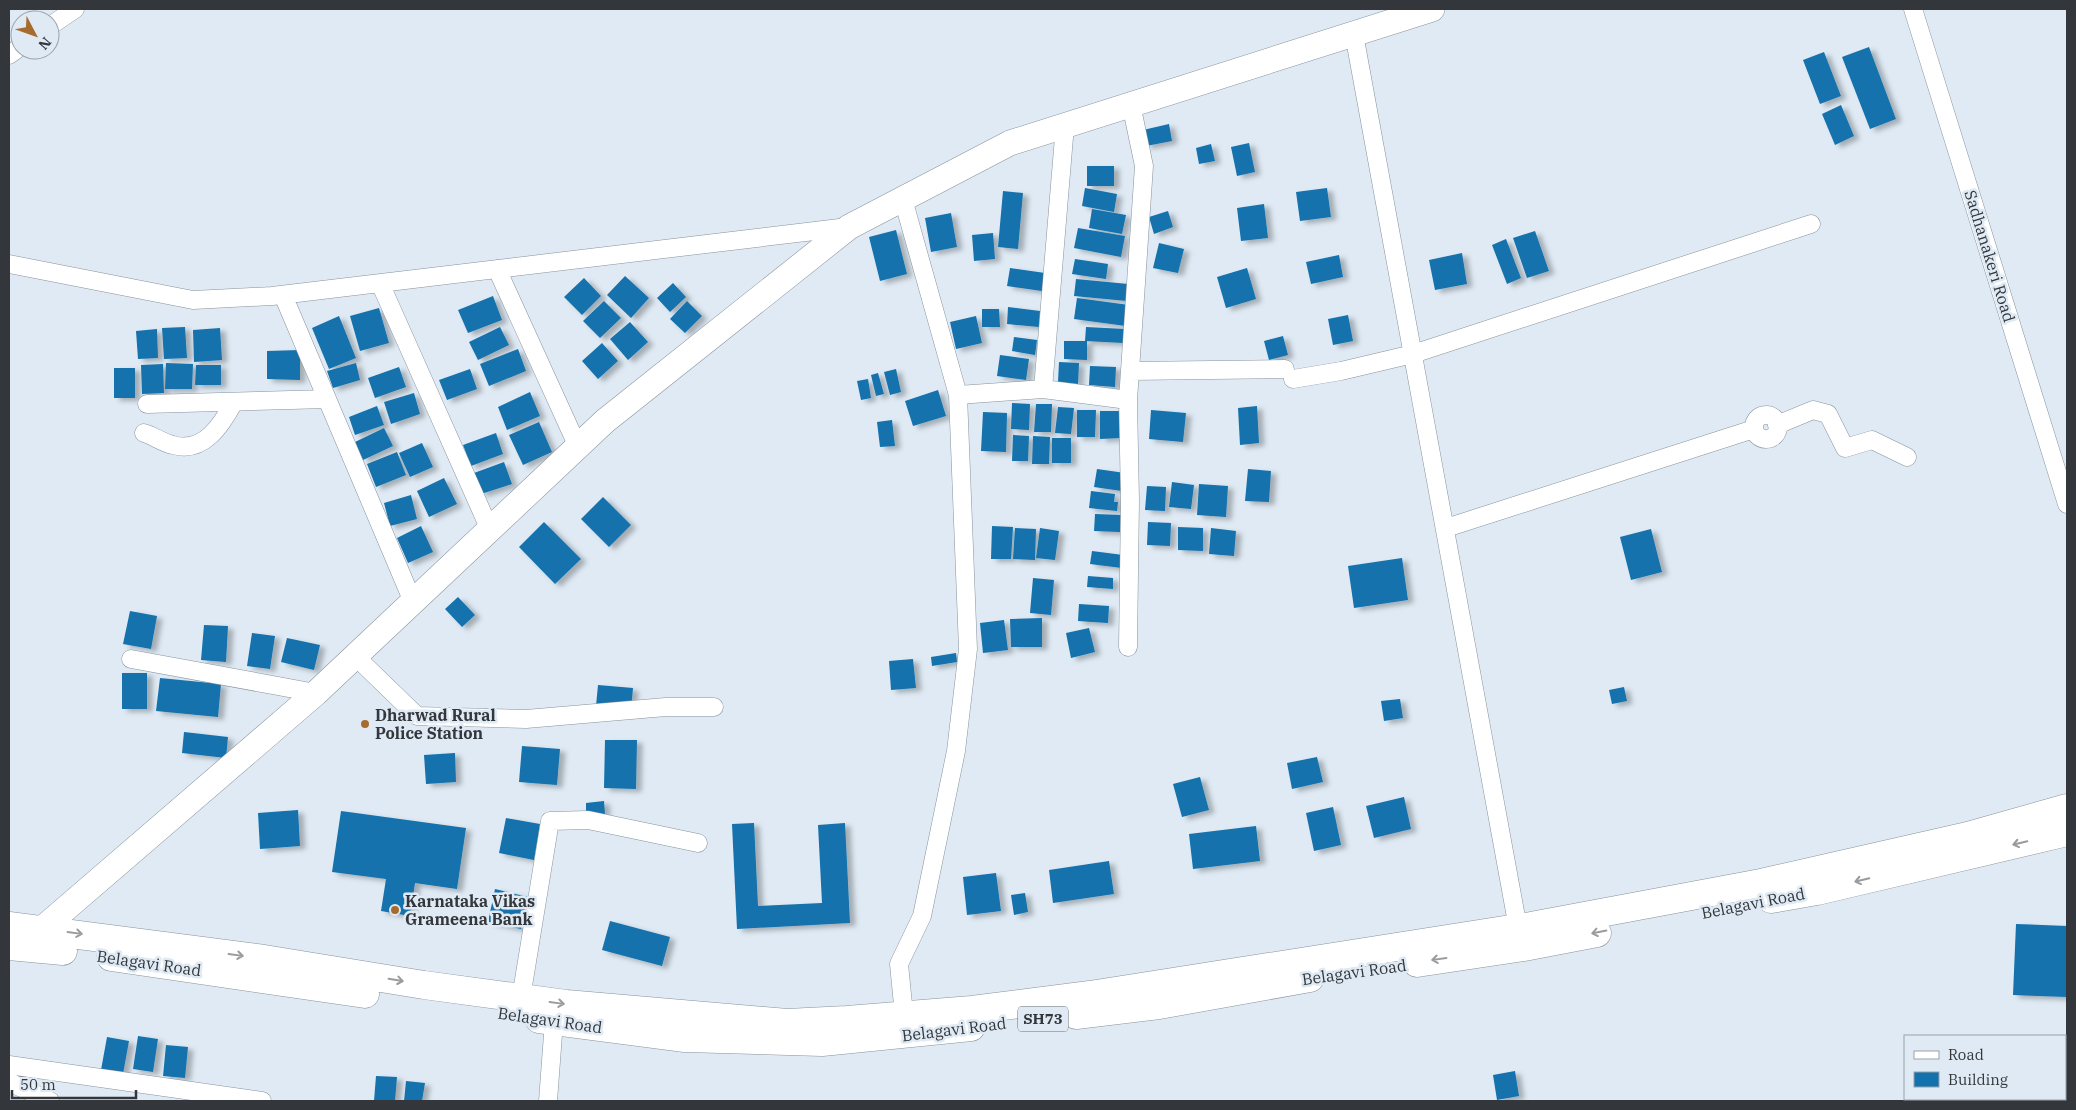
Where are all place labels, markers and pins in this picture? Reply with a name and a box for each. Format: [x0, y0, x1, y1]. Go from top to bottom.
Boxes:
place label: Dharwad Rural Police Station [375, 705, 496, 743]
marker: Dharwad Rural Police Station [359, 718, 371, 730]
place label: Karnataka Vikas Grameena Bank [405, 891, 535, 929]
marker: Karnataka Vikas Grameena Bank [389, 904, 401, 916]

